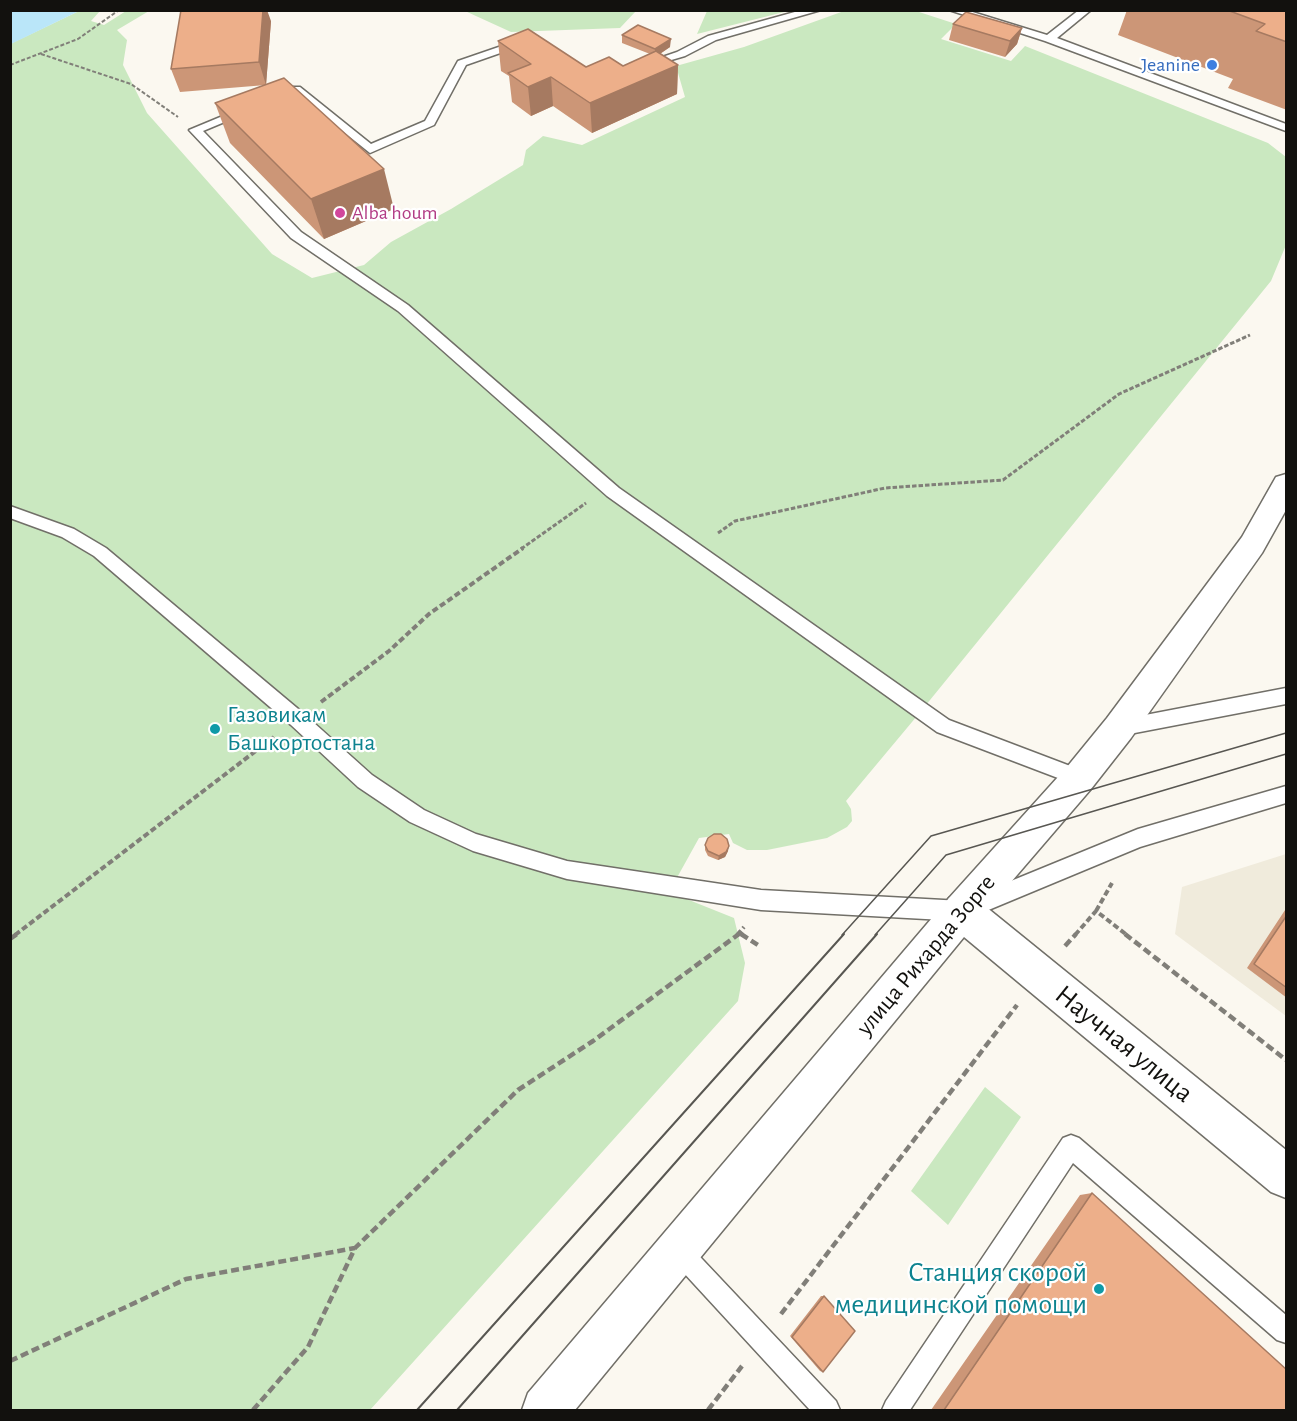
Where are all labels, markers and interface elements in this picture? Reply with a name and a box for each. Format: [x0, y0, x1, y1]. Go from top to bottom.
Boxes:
place label: Jeanine [1141, 53, 1200, 77]
marker: Jeanine [1205, 58, 1219, 72]
place label: Alba houm [352, 201, 438, 225]
marker: Alba houm [333, 206, 347, 220]
place label: Газовикам Башкортостана [227, 701, 375, 757]
marker: Газовикам Башкортостана [208, 722, 222, 736]
street label: улица Рихарда Зорге [850, 869, 1002, 1041]
street label: Научная улица [1048, 978, 1200, 1110]
place label: Станция скорой медицинской помощи [834, 1256, 1087, 1322]
marker: Станция скорой медицинской помощи [1092, 1282, 1106, 1296]

